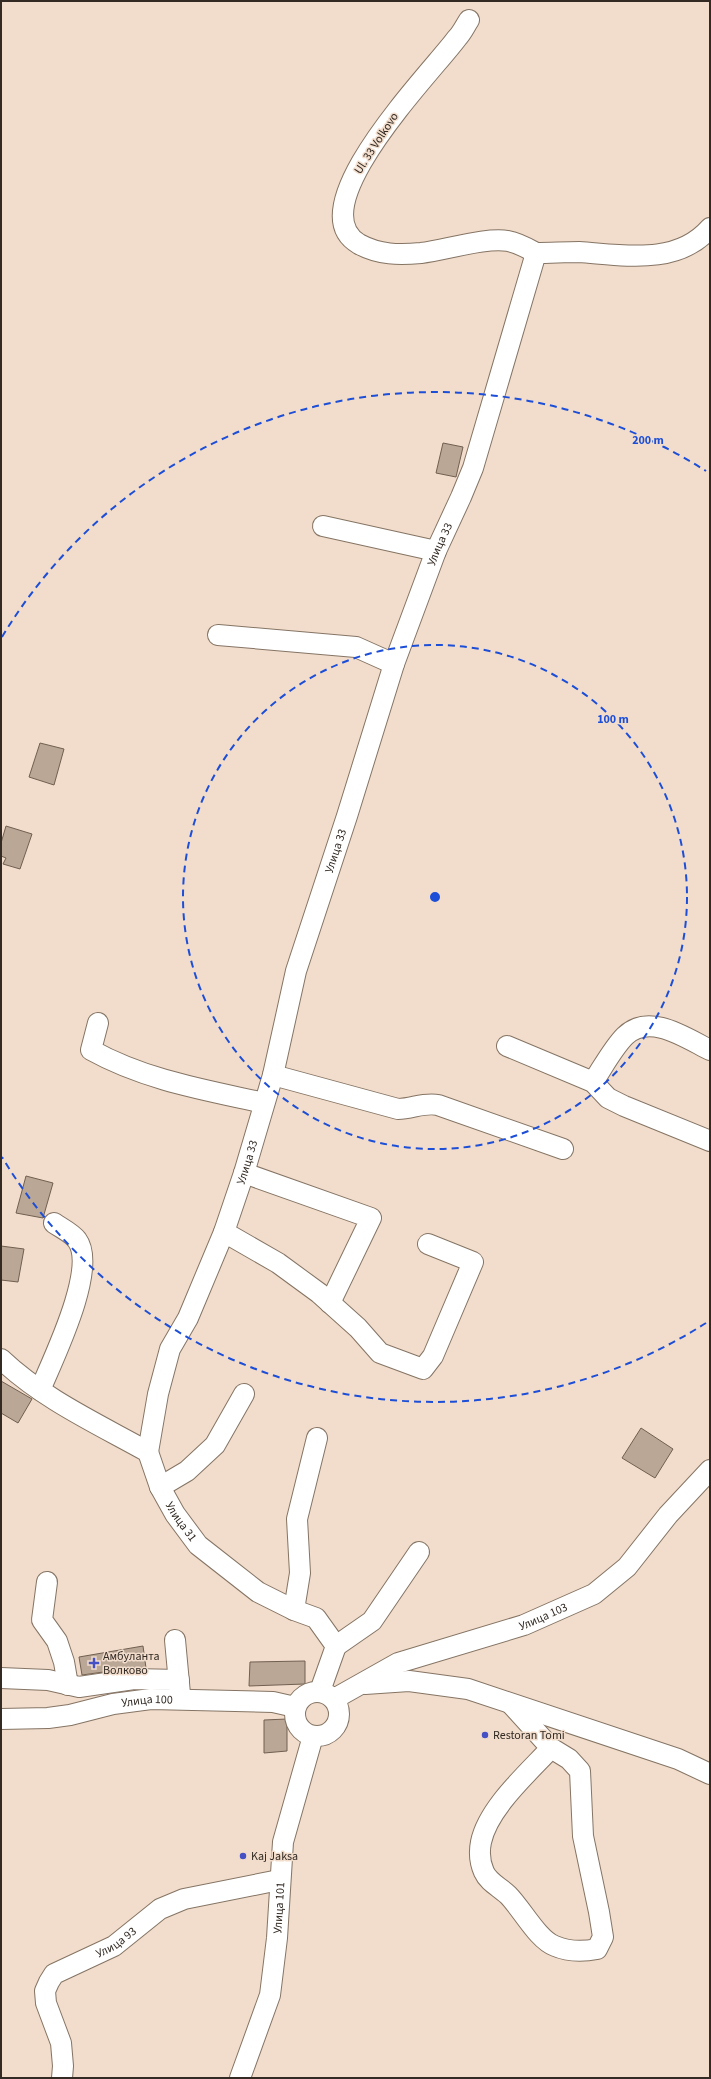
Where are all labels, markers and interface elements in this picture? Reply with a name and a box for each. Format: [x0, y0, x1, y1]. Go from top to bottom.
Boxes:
street label: Ul. 33 Volkovo [350, 109, 403, 177]
text: 200 m [632, 432, 664, 449]
street label: Улица 33 [423, 520, 457, 568]
text: 100 m [597, 711, 629, 728]
street label: Улица 33 [321, 827, 351, 875]
centre of rings [428, 890, 442, 904]
street label: Улица 33 [233, 1138, 262, 1187]
street label: Улица 31 [161, 1499, 201, 1545]
street label: Улица 103 [517, 1599, 570, 1635]
place label: Амбуланта Волково [103, 1648, 160, 1679]
marker: Амбуланта Волково [88, 1657, 100, 1669]
street label: Улица 100 [121, 1691, 173, 1712]
place label: Restoran Tomi [493, 1727, 565, 1744]
marker: Restoran Tomi [480, 1730, 490, 1740]
place label: Kaj Jaksa [251, 1848, 298, 1865]
marker: Kaj Jaksa [238, 1851, 248, 1861]
street label: Улица 101 [269, 1882, 289, 1934]
street label: Улица 93 [93, 1923, 140, 1962]

